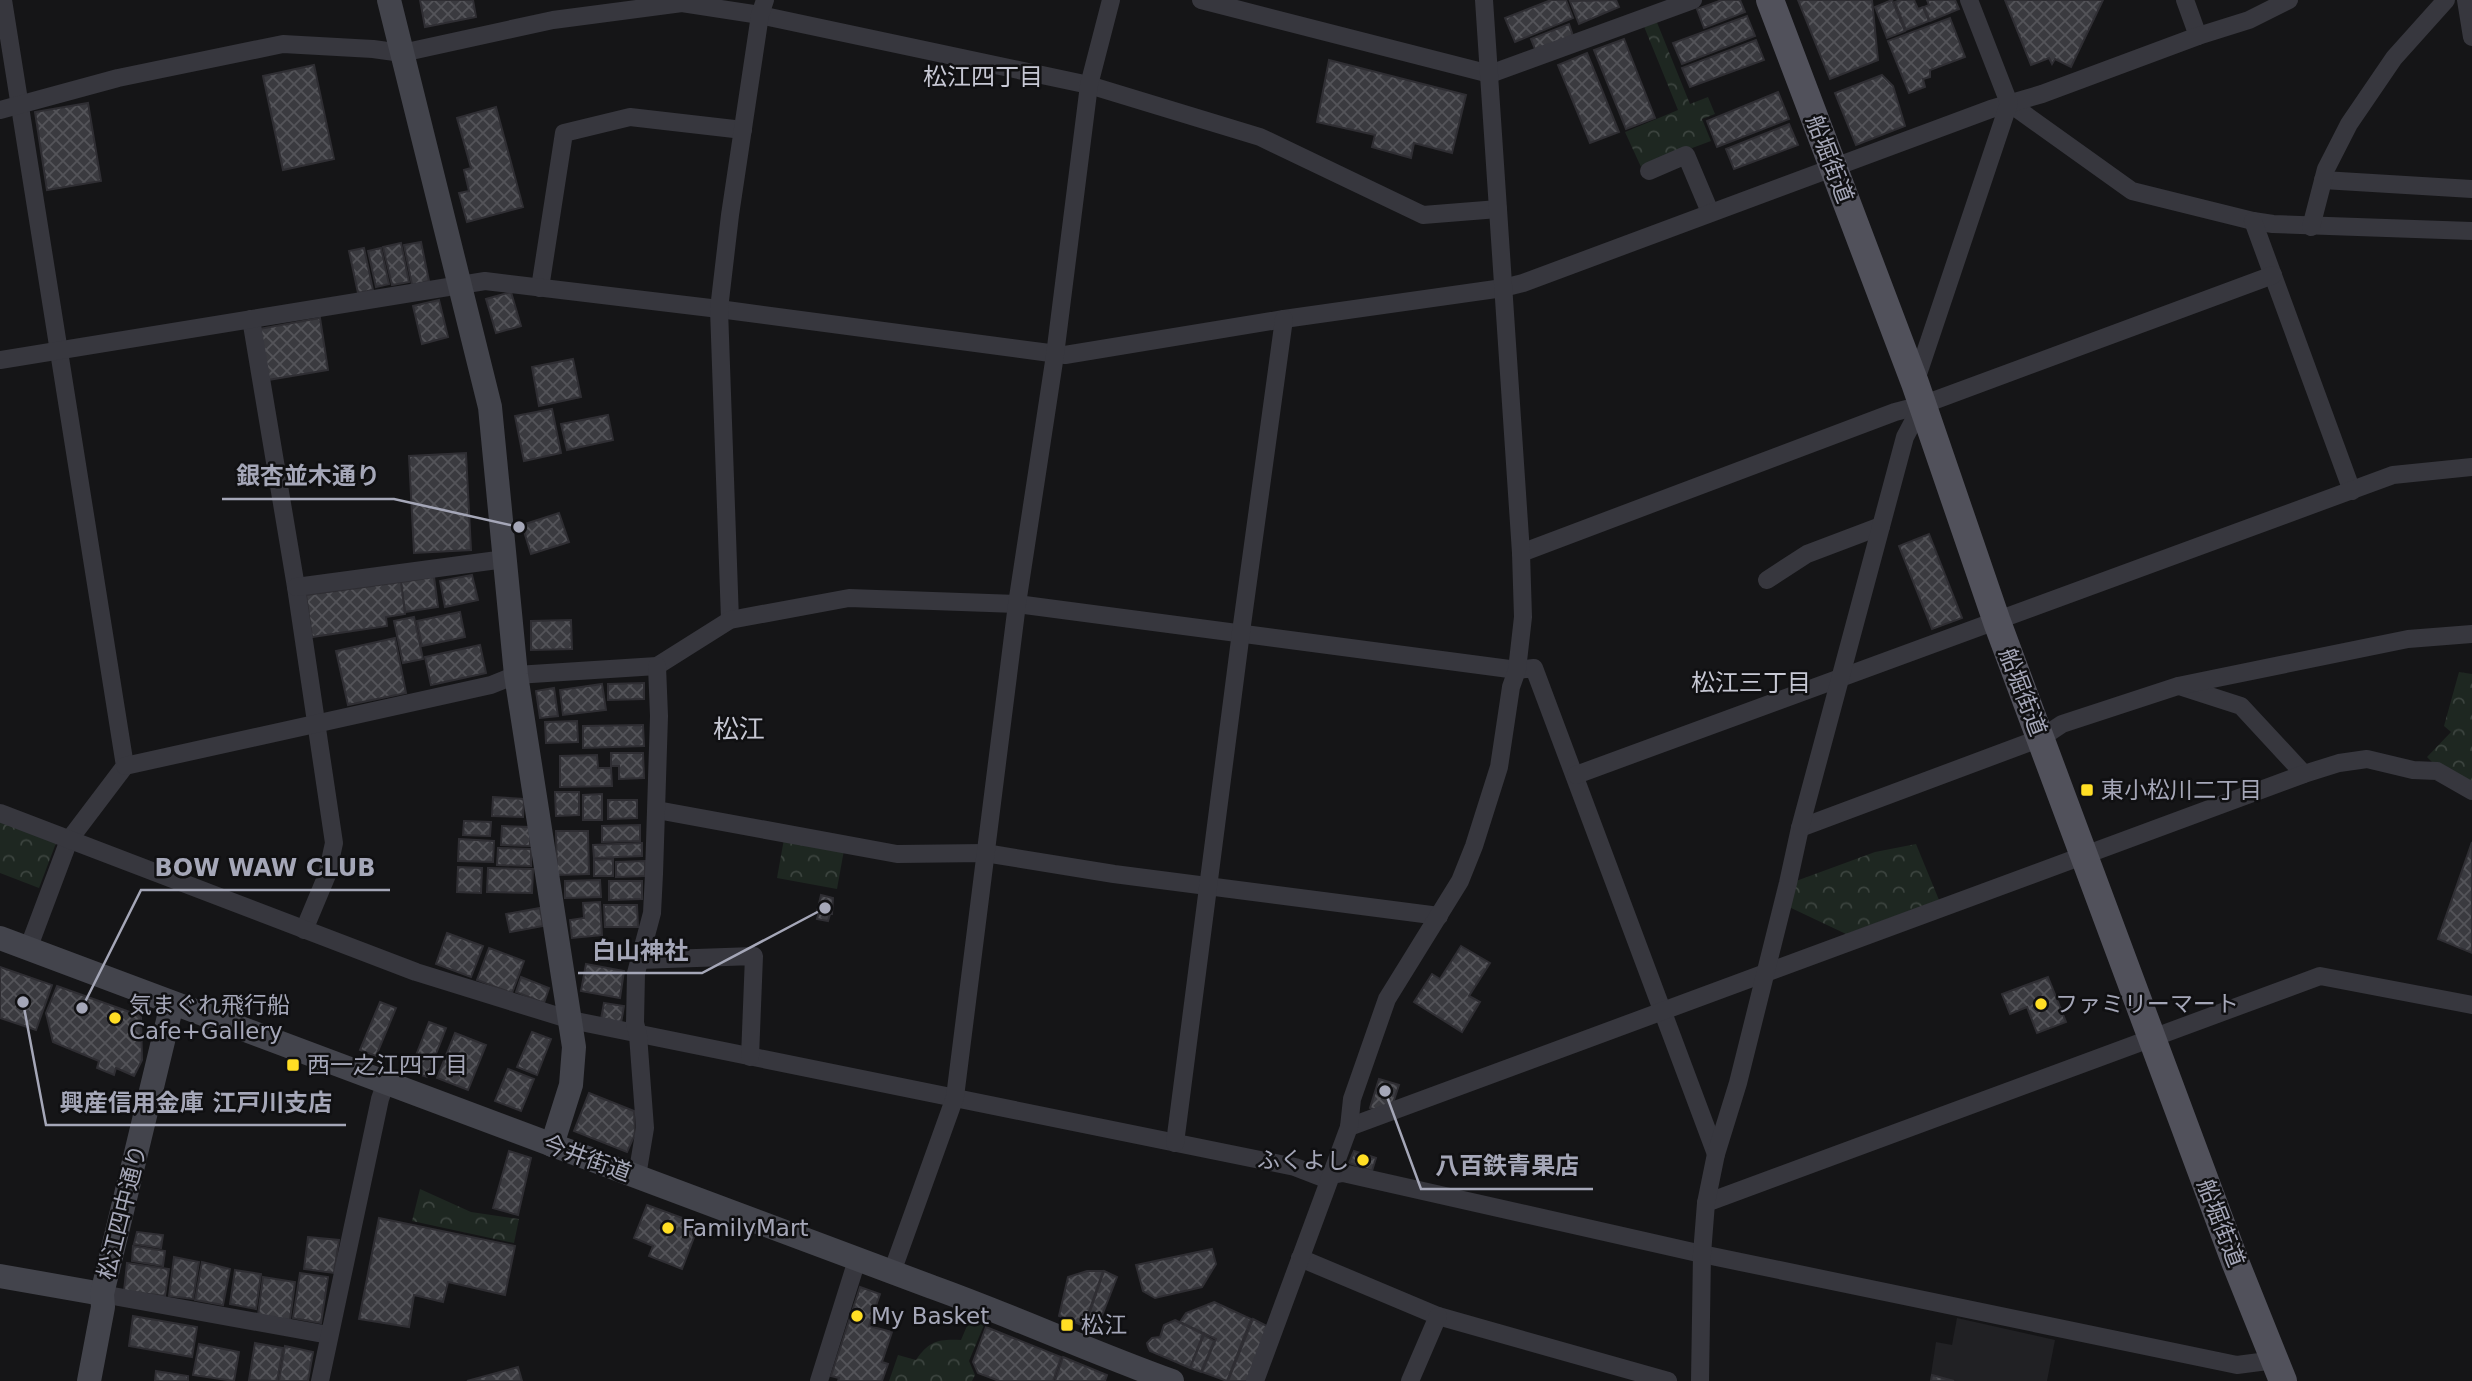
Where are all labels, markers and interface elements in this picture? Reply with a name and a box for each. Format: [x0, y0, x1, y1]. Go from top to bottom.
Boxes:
district label: 松江四丁目 [923, 63, 1043, 91]
street label: 船堀街道 [1801, 111, 1859, 207]
callout: 銀杏並木通り [222, 454, 394, 499]
text: 銀杏並木通り [236, 462, 380, 490]
street label: 船堀街道 [1994, 644, 2052, 740]
district label: 松江三丁目 [1691, 669, 1811, 697]
district label: 松江 [713, 714, 765, 744]
place label: 東小松川二丁目 [2101, 777, 2262, 803]
marker: 東小松川二丁目 [2079, 782, 2095, 798]
callout: BOW WAW CLUB [141, 845, 390, 890]
text: BOW WAW CLUB [154, 854, 376, 882]
callout: 白山神社 [578, 928, 702, 973]
text: 白山神社 [592, 937, 688, 965]
place label: ファミリーマート [2055, 991, 2239, 1017]
place label: 気まぐれ飛行船 Cafe+Gallery [129, 992, 290, 1044]
marker: ファミリーマート [2033, 996, 2049, 1012]
marker: 気まぐれ飛行船 Cafe+Gallery [107, 1010, 123, 1026]
place label: 西一之江四丁目 [307, 1052, 468, 1078]
marker: 西一之江四丁目 [285, 1057, 301, 1073]
callout: 興産信用金庫 江戸川支店 [46, 1080, 346, 1125]
text: 興産信用金庫 江戸川支店 [60, 1089, 332, 1117]
street label: 今井街道 [539, 1130, 635, 1186]
street label: 松江四中通り [93, 1142, 151, 1282]
callout: 八百鉄青果店 [1421, 1144, 1593, 1189]
place label: ふくよし [1257, 1147, 1349, 1173]
marker: ふくよし [1355, 1152, 1371, 1168]
text: 八百鉄青果店 [1435, 1152, 1579, 1180]
street label: 船堀街道 [2192, 1175, 2250, 1271]
place label: FamilyMart [682, 1215, 808, 1241]
marker: FamilyMart [660, 1220, 676, 1236]
place label: My Basket [871, 1303, 989, 1329]
marker: My Basket [849, 1308, 865, 1324]
place label: 松江 [1081, 1312, 1127, 1338]
marker: 松江 [1059, 1317, 1075, 1333]

